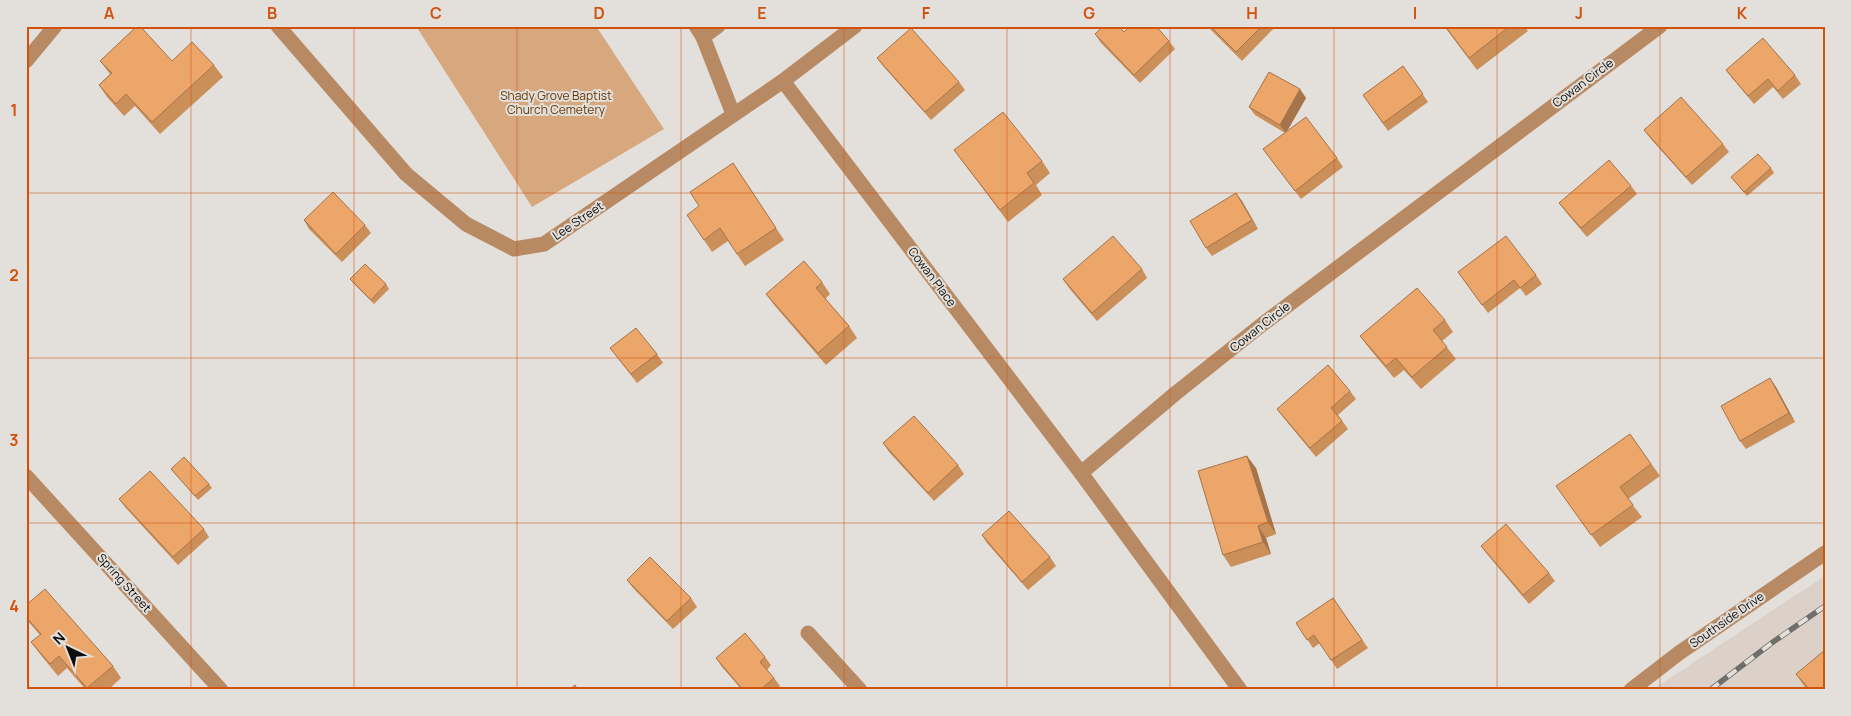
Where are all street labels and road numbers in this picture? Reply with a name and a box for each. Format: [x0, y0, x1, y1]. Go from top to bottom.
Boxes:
street label: Cowan Circle [1549, 54, 1617, 111]
street label: Lee Street [549, 197, 607, 244]
street label: Cowan Place [904, 243, 960, 310]
street label: Cowan Circle [1226, 298, 1293, 356]
street label: Spring Street [93, 550, 155, 616]
street label: Southside Drive [1686, 588, 1767, 652]

